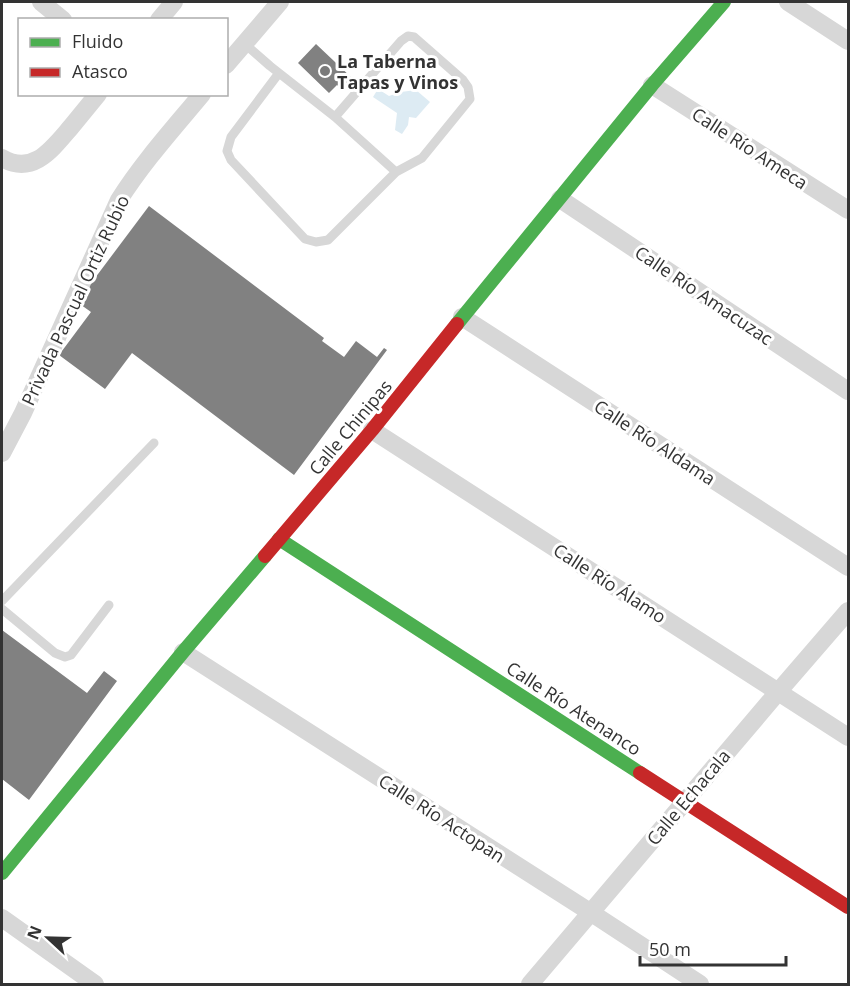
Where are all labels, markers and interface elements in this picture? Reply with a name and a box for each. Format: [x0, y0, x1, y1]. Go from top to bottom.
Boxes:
legend [18, 18, 228, 96]
text: Fluido [72, 29, 123, 53]
place label: La Taberna Tapas y Vinos [337, 49, 458, 94]
text: Atasco [72, 59, 128, 83]
marker: La Taberna Tapas y Vinos [318, 64, 332, 78]
street label: Calle Río Ameca [688, 102, 812, 194]
street label: Privada Pascual Ortiz Rubio [16, 191, 134, 409]
street label: Calle Río Amacuzac [630, 240, 778, 350]
street label: Calle Chinipas [303, 374, 397, 480]
street label: Calle Río Aldama [590, 394, 720, 490]
street label: Calle Río Álamo [549, 538, 671, 628]
street label: Calle Río Atenanco [502, 656, 646, 760]
street label: Calle Echacala [641, 744, 735, 850]
street label: Calle Río Actopan [374, 768, 510, 868]
north arrow [18, 908, 78, 968]
text: N [21, 922, 47, 943]
scale bar [640, 929, 786, 967]
text: 50 m [649, 937, 691, 961]

